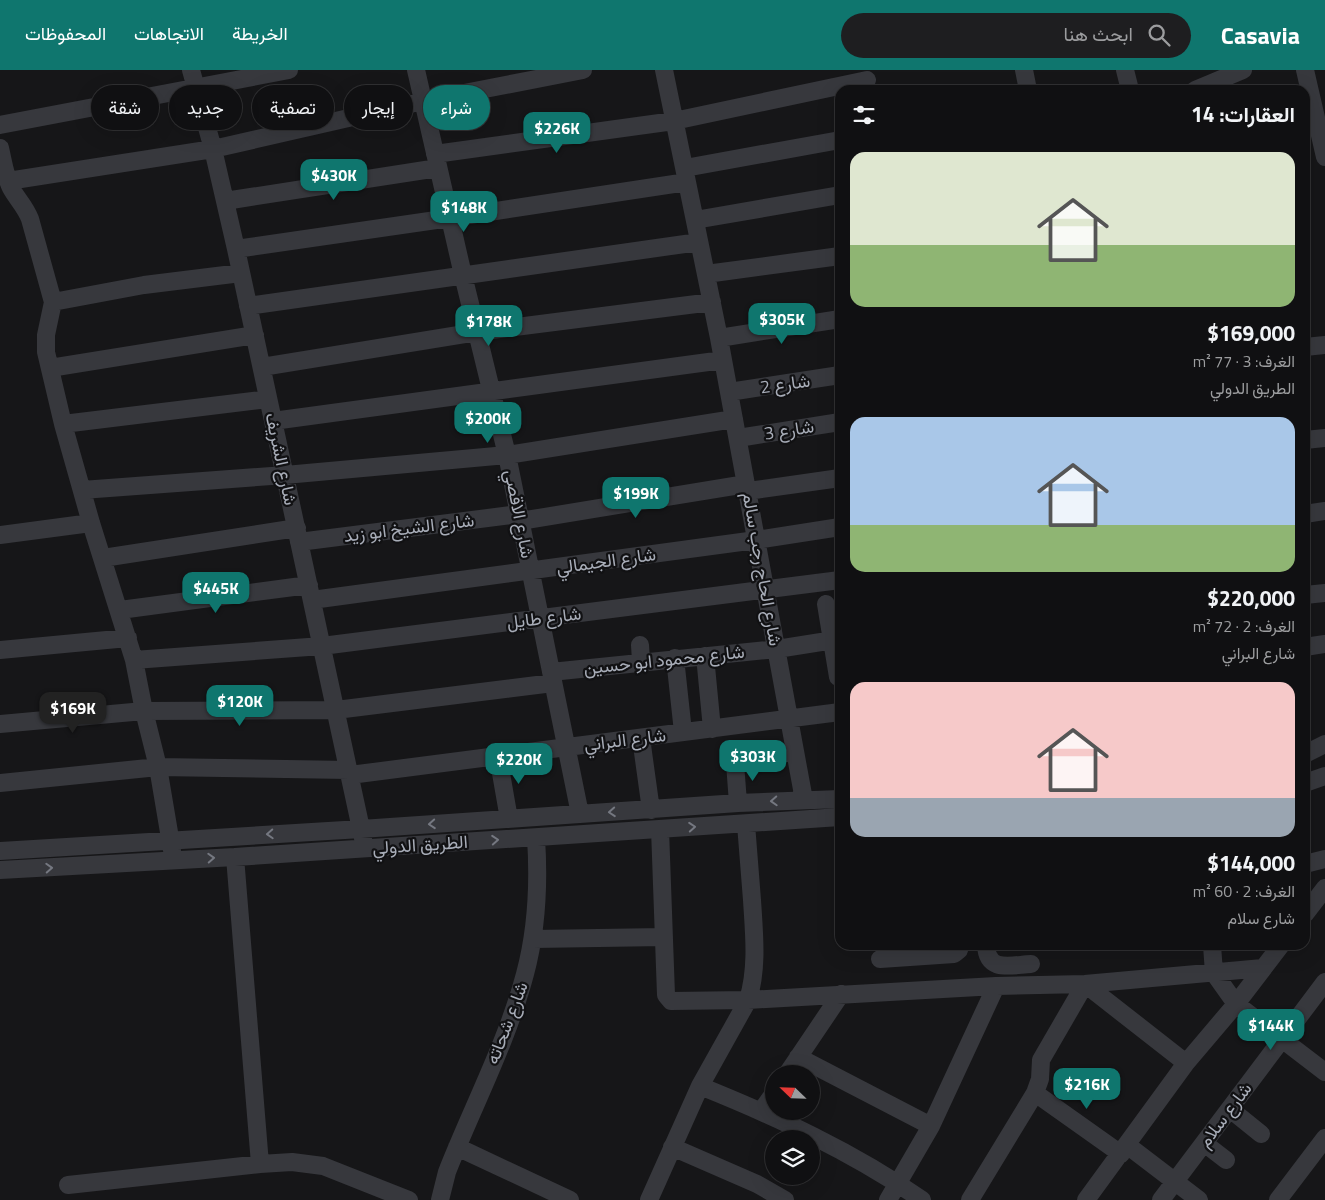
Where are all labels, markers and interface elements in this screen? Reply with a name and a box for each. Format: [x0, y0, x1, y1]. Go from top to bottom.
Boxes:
search box [841, 13, 1191, 58]
text: Casavia [1221, 17, 1300, 53]
text: ابحث هنا [1063, 19, 1133, 48]
text: المحفوظات [25, 20, 106, 47]
text: الاتجاهات [134, 20, 204, 47]
text: الخريطة [232, 20, 288, 47]
icon: search [1145, 21, 1173, 49]
chip: شقة [91, 85, 159, 130]
chip: جديد [169, 85, 242, 130]
chip: تصفية [252, 85, 334, 130]
chip: إيجار [344, 85, 413, 130]
chip: شراء [423, 85, 490, 130]
text: العقارات: 14 [1191, 98, 1295, 130]
icon: filters [850, 101, 878, 129]
pin: $226K [522, 112, 592, 154]
text: $226K [534, 116, 580, 140]
pin: $430K [299, 158, 369, 201]
text: $430K [311, 163, 357, 187]
icon: home [1028, 185, 1118, 275]
pin: $148K [429, 190, 499, 233]
text: $148K [441, 195, 487, 219]
pin: $305K [747, 302, 817, 345]
pin: $178K [454, 304, 524, 347]
text: $305K [759, 307, 805, 331]
text: $178K [466, 309, 512, 333]
text: $169,000 [1207, 317, 1295, 349]
text: الغرف: 3 · 77 m² [1193, 349, 1295, 373]
street label: شارع 2 [758, 367, 812, 400]
text: الطريق الدولي [1210, 376, 1295, 400]
pin: $200K [453, 402, 523, 444]
text: $200K [465, 406, 511, 430]
street label: شارع الشريف [259, 410, 304, 508]
street label: شارع 3 [762, 412, 816, 447]
icon: home [1028, 450, 1118, 540]
street label: شارع الاقصي [496, 467, 541, 561]
pin: $199K [601, 476, 671, 519]
text: $199K [613, 481, 659, 505]
street label: شارع الحاج رجب سالم [736, 490, 789, 648]
street label: شارع الشيخ ابو زيد [342, 506, 476, 549]
street label: شارع الجيمالي [554, 540, 658, 583]
pin: $445K [181, 572, 251, 614]
text: $445K [193, 576, 239, 600]
text: $220,000 [1207, 582, 1295, 614]
street label: شارع طايل [505, 600, 583, 635]
text: الغرف: 2 · 72 m² [1193, 614, 1295, 638]
street label: شارع محمود ابو حسين [582, 638, 746, 681]
text: شارع البراني [1222, 641, 1295, 665]
pin: $120K [205, 684, 275, 727]
text: $120K [217, 689, 263, 713]
pin: $169K [38, 692, 108, 734]
text: $169K [50, 696, 96, 720]
icon: home [1028, 715, 1118, 805]
street label: شارع البراني [582, 721, 668, 760]
pin: $303K [718, 740, 788, 782]
pin: $220K [484, 742, 554, 785]
text: $303K [730, 744, 776, 768]
text: $220K [496, 747, 542, 771]
one-way arrow [770, 796, 778, 807]
one-way arrow [607, 806, 615, 817]
one-way arrow [428, 818, 436, 829]
one-way arrow [689, 822, 697, 833]
one-way arrow [266, 828, 274, 839]
street label: الطريق الدولي [371, 828, 469, 863]
one-way arrow [492, 835, 500, 846]
text: $144,000 [1207, 847, 1295, 879]
one-way arrow [207, 853, 215, 864]
one-way arrow [45, 862, 53, 873]
text: الغرف: 2 · 60 m² [1193, 879, 1295, 903]
text: شارع سلام [1228, 906, 1295, 930]
street label: شارع شحاته [478, 978, 535, 1068]
pin: $144K [1236, 1008, 1306, 1051]
text: $144K [1248, 1013, 1294, 1037]
north arrow [765, 1065, 820, 1120]
map controls [765, 1065, 820, 1185]
pin: $216K [1052, 1068, 1122, 1110]
text: $216K [1064, 1072, 1110, 1096]
street label: شارع سلام [1191, 1076, 1258, 1153]
button: layers [765, 1130, 820, 1185]

